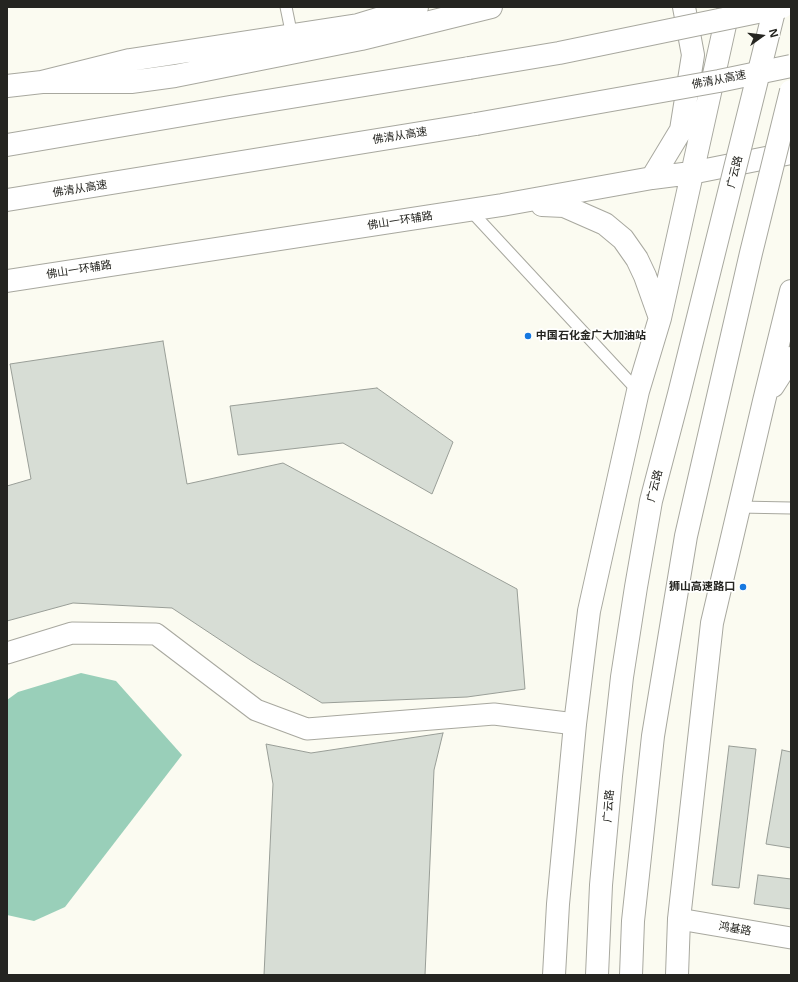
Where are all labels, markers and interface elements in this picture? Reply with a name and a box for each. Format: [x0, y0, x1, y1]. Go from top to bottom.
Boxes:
north arrow [742, 16, 782, 56]
text: N [766, 27, 782, 39]
street label: 佛清从高速 [691, 68, 747, 92]
street label: 佛清从高速 [372, 125, 428, 147]
street label: 广云路 [725, 154, 745, 190]
street label: 佛清从高速 [52, 178, 108, 200]
street label: 佛山一环辅路 [366, 209, 434, 233]
street label: 佛山一环辅路 [45, 258, 113, 282]
place label: 中国石化金广大加油站 [536, 329, 646, 343]
marker: 中国石化金广大加油站 [523, 331, 533, 341]
street label: 广云路 [645, 468, 665, 504]
place label: 狮山高速路口 [669, 580, 735, 594]
marker: 狮山高速路口 [738, 582, 748, 592]
street label: 广云路 [601, 789, 617, 823]
street label: 鸿基路 [718, 920, 752, 938]

